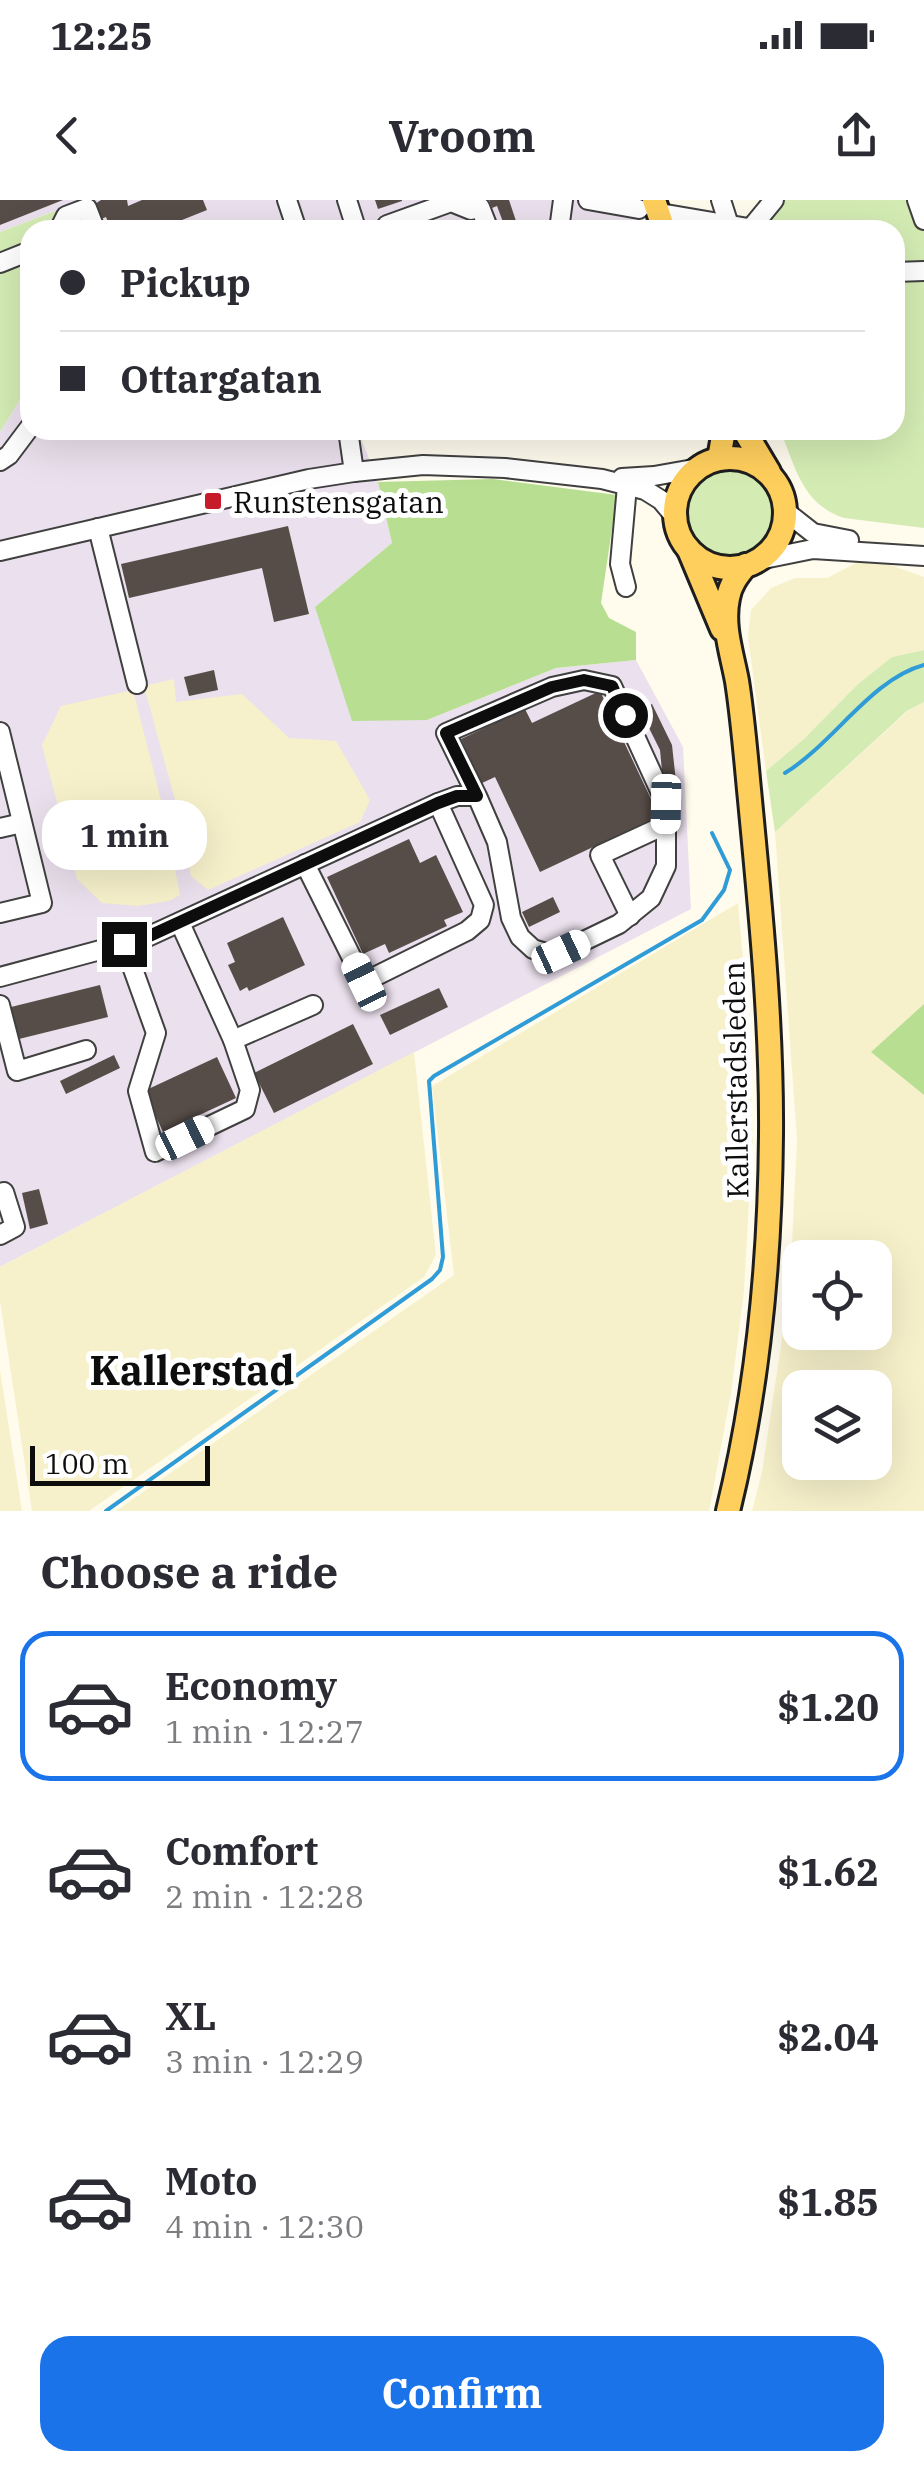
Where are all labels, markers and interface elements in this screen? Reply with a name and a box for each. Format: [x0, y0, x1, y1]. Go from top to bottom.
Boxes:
text: 12:25 [50, 11, 153, 60]
text: Vroom [388, 106, 536, 164]
icon: back [40, 108, 95, 163]
icon: share [829, 108, 884, 163]
text: Pickup [120, 258, 251, 307]
text: Ottargatan [120, 354, 322, 403]
place label: Runstensgatan [233, 482, 444, 521]
marker: Runstensgatan [202, 490, 224, 512]
route start [603, 693, 648, 738]
car [650, 774, 682, 834]
callout: 1 min [42, 799, 206, 869]
text: 1 min [80, 814, 169, 856]
route end [102, 922, 147, 967]
car [527, 926, 595, 978]
car [337, 948, 391, 1016]
street label: Kallerstadsleden [713, 961, 757, 1199]
car [151, 1111, 219, 1165]
map controls [782, 1240, 892, 1480]
button: locate [782, 1240, 892, 1350]
district label: Kallerstad [90, 1344, 294, 1396]
button: layers [782, 1370, 892, 1480]
scale bar [30, 1441, 210, 1486]
text: 100 m [45, 1445, 129, 1482]
text: Choose a ride [40, 1542, 338, 1600]
icon: car [45, 1661, 135, 1751]
text: Economy [165, 1661, 337, 1710]
text: $1.20 [777, 1682, 879, 1731]
text: 1 min · 12:27 [165, 1710, 364, 1752]
icon: car [45, 1826, 135, 1916]
text: Comfort [165, 1826, 318, 1875]
text: $1.62 [777, 1847, 879, 1896]
text: 2 min · 12:28 [165, 1875, 364, 1917]
icon: car [45, 1991, 135, 2081]
text: XL [165, 1991, 216, 2040]
text: $2.04 [777, 2012, 879, 2061]
text: 3 min · 12:29 [165, 2040, 364, 2082]
icon: car [45, 2156, 135, 2246]
text: Moto [165, 2156, 257, 2205]
text: $1.85 [777, 2177, 879, 2226]
text: 4 min · 12:30 [165, 2205, 364, 2247]
button: Confirm [40, 2336, 884, 2451]

